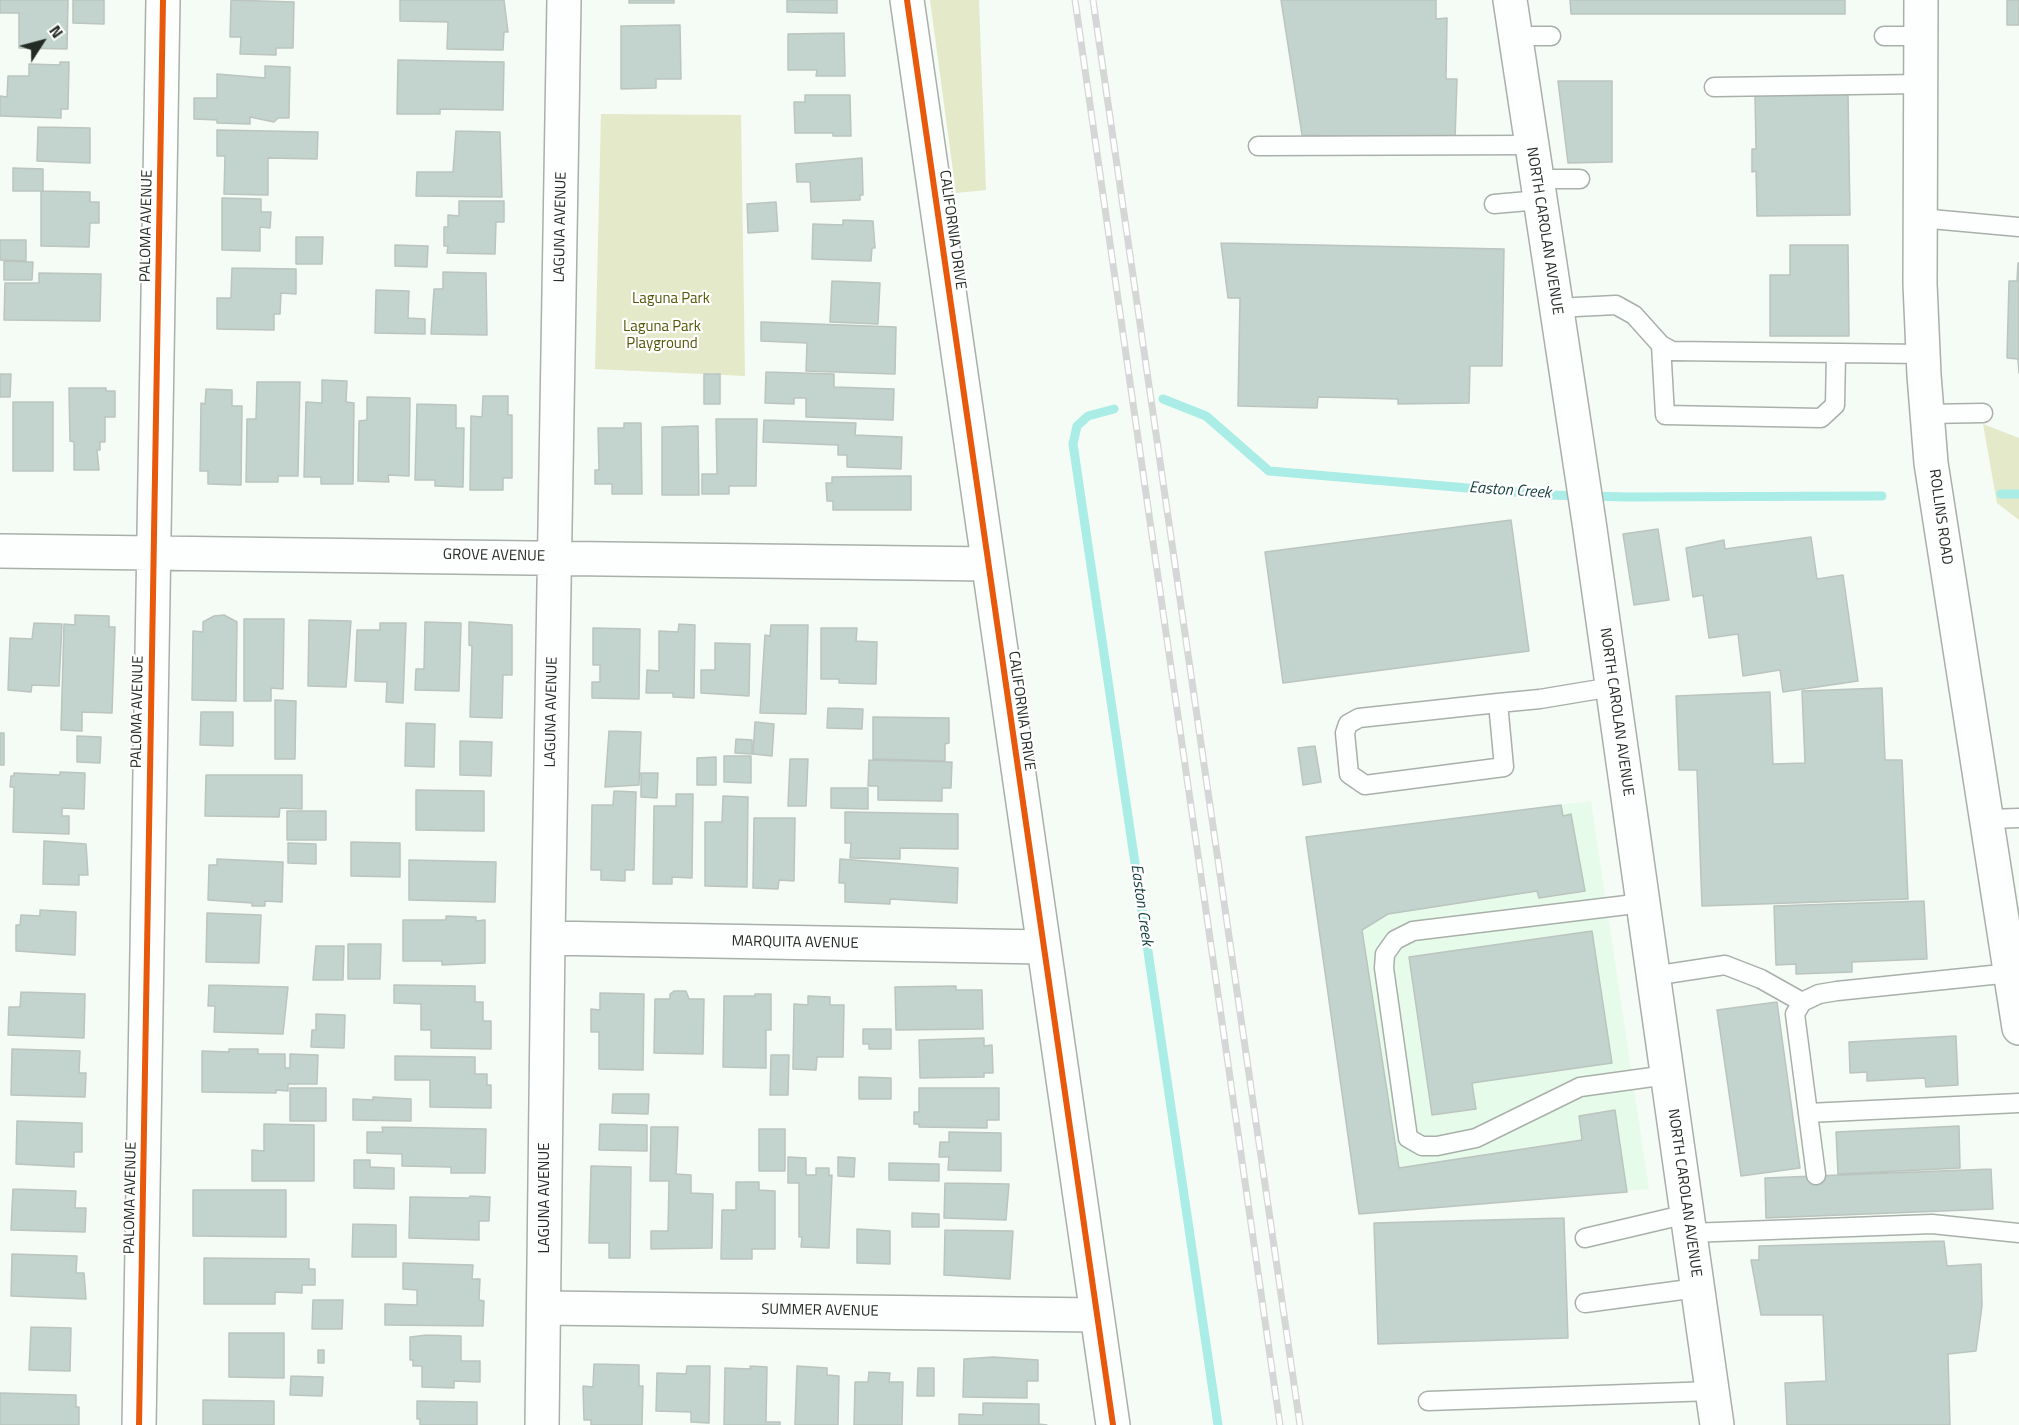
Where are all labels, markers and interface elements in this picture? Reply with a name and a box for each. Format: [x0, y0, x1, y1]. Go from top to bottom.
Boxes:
north arrow [12, 12, 72, 72]
text: N [44, 20, 70, 43]
street label: NORTH CAROLAN AVENUE [1522, 146, 1566, 316]
street label: CALIFORNIA DRIVE [935, 169, 969, 291]
street label: PALOMA AVENUE [137, 170, 157, 282]
street label: LAGUNA AVENUE [551, 171, 571, 283]
park label: Laguna Park [632, 290, 710, 308]
park label: Laguna Park Playground [623, 318, 701, 353]
street label: ROLLINS ROAD [1924, 468, 1956, 566]
water label: Easton Creek [1468, 479, 1552, 503]
street label: GROVE AVENUE [443, 546, 545, 566]
street label: NORTH CAROLAN AVENUE [1595, 627, 1637, 797]
street label: CALIFORNIA DRIVE [1004, 650, 1038, 772]
street label: PALOMA AVENUE [128, 656, 148, 768]
street label: LAGUNA AVENUE [542, 656, 562, 768]
water label: Easton Creek [1126, 863, 1156, 947]
street label: MARQUITA AVENUE [731, 933, 859, 953]
street label: NORTH CAROLAN AVENUE [1663, 1108, 1705, 1278]
street label: PALOMA AVENUE [121, 1142, 141, 1254]
street label: LAGUNA AVENUE [536, 1143, 554, 1253]
street label: SUMMER AVENUE [761, 1301, 879, 1321]

